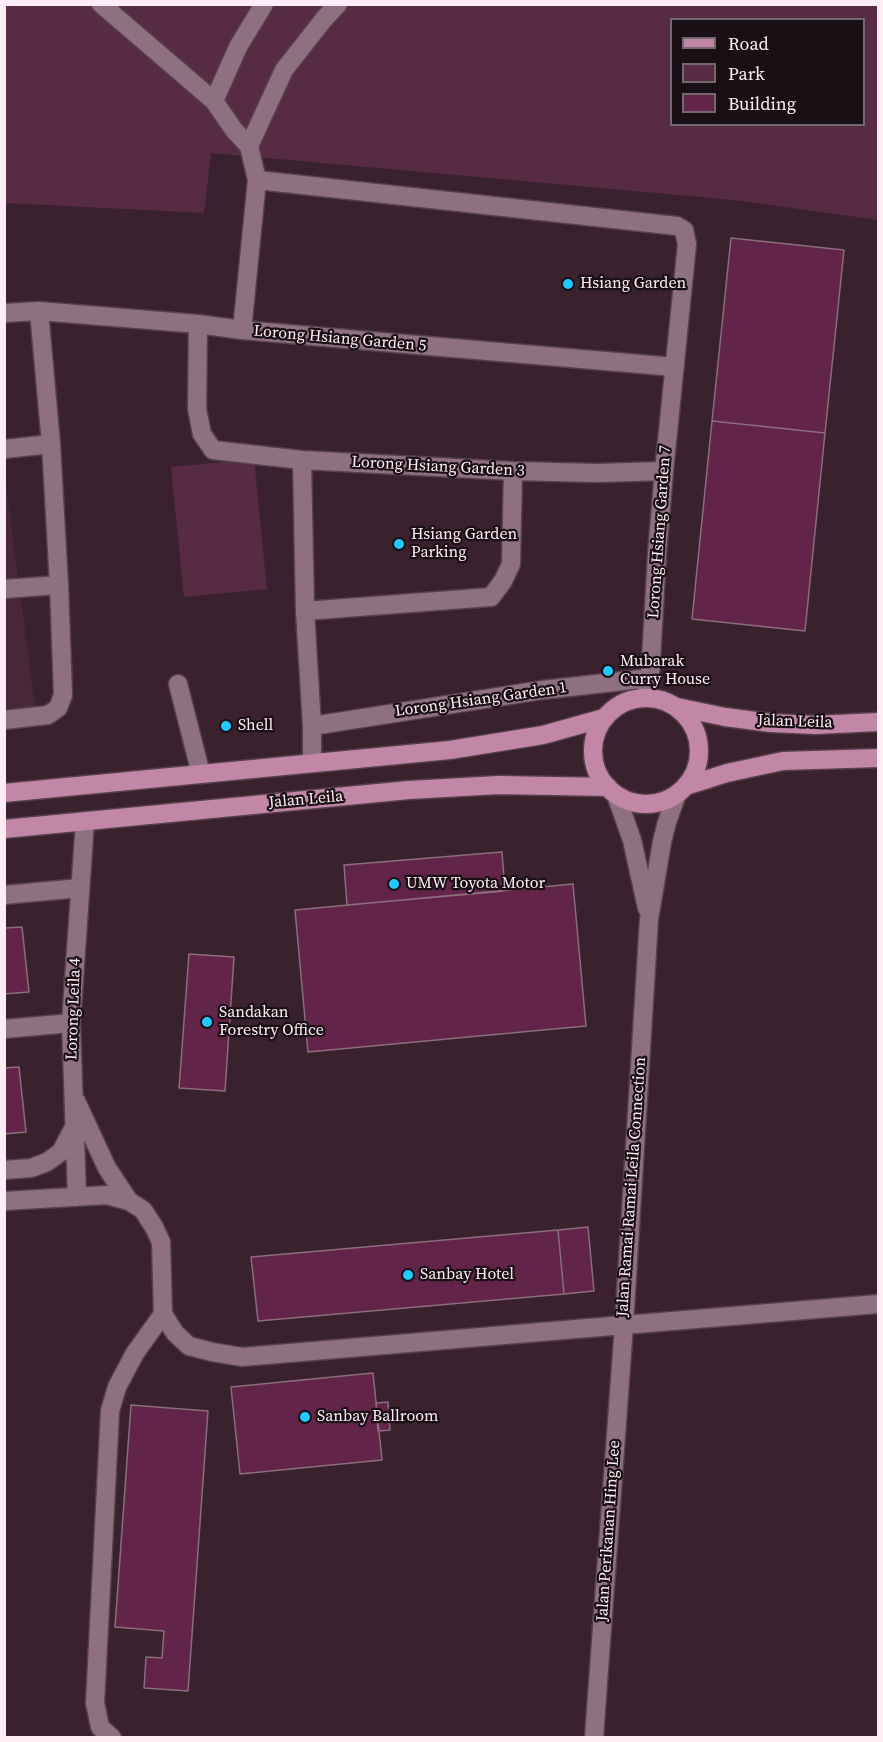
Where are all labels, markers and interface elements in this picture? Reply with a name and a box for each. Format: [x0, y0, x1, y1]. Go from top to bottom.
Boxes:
legend [670, 18, 865, 126]
text: Road [728, 31, 769, 56]
text: Park [728, 61, 765, 86]
text: Building [728, 91, 796, 116]
place label: Hsiang Garden [580, 274, 686, 294]
marker: Hsiang Garden [561, 277, 575, 291]
street label: Lorong Hsiang Garden 5 [253, 322, 427, 356]
street label: Lorong Hsiang Garden 7 [644, 445, 676, 619]
street label: Lorong Hsiang Garden 3 [351, 453, 525, 481]
place label: Hsiang Garden Parking [411, 525, 517, 563]
marker: Hsiang Garden Parking [392, 537, 406, 551]
place label: Mubarak Curry House [620, 652, 710, 690]
marker: Mubarak Curry House [601, 664, 615, 678]
street label: Lorong Hsiang Garden 1 [394, 678, 568, 722]
street label: Jalan Leila [757, 711, 833, 733]
place label: Shell [238, 716, 273, 736]
marker: Shell [219, 719, 233, 733]
street label: Jalan Leila [268, 787, 344, 813]
place label: UMW Toyota Motor [406, 874, 545, 894]
marker: UMW Toyota Motor [387, 877, 401, 891]
street label: Lorong Leila 4 [63, 958, 85, 1060]
place label: Sandakan Forestry Office [219, 1003, 324, 1041]
marker: Sandakan Forestry Office [200, 1015, 214, 1029]
street label: Jalan Ramai Ramai Leila Connection [613, 1056, 651, 1318]
place label: Sanbay Hotel [420, 1265, 514, 1285]
marker: Sanbay Hotel [401, 1268, 415, 1282]
place label: Sanbay Ballroom [317, 1407, 438, 1427]
marker: Sanbay Ballroom [298, 1410, 312, 1424]
street label: Jalan Perikanan Hing Lee [593, 1440, 625, 1622]

